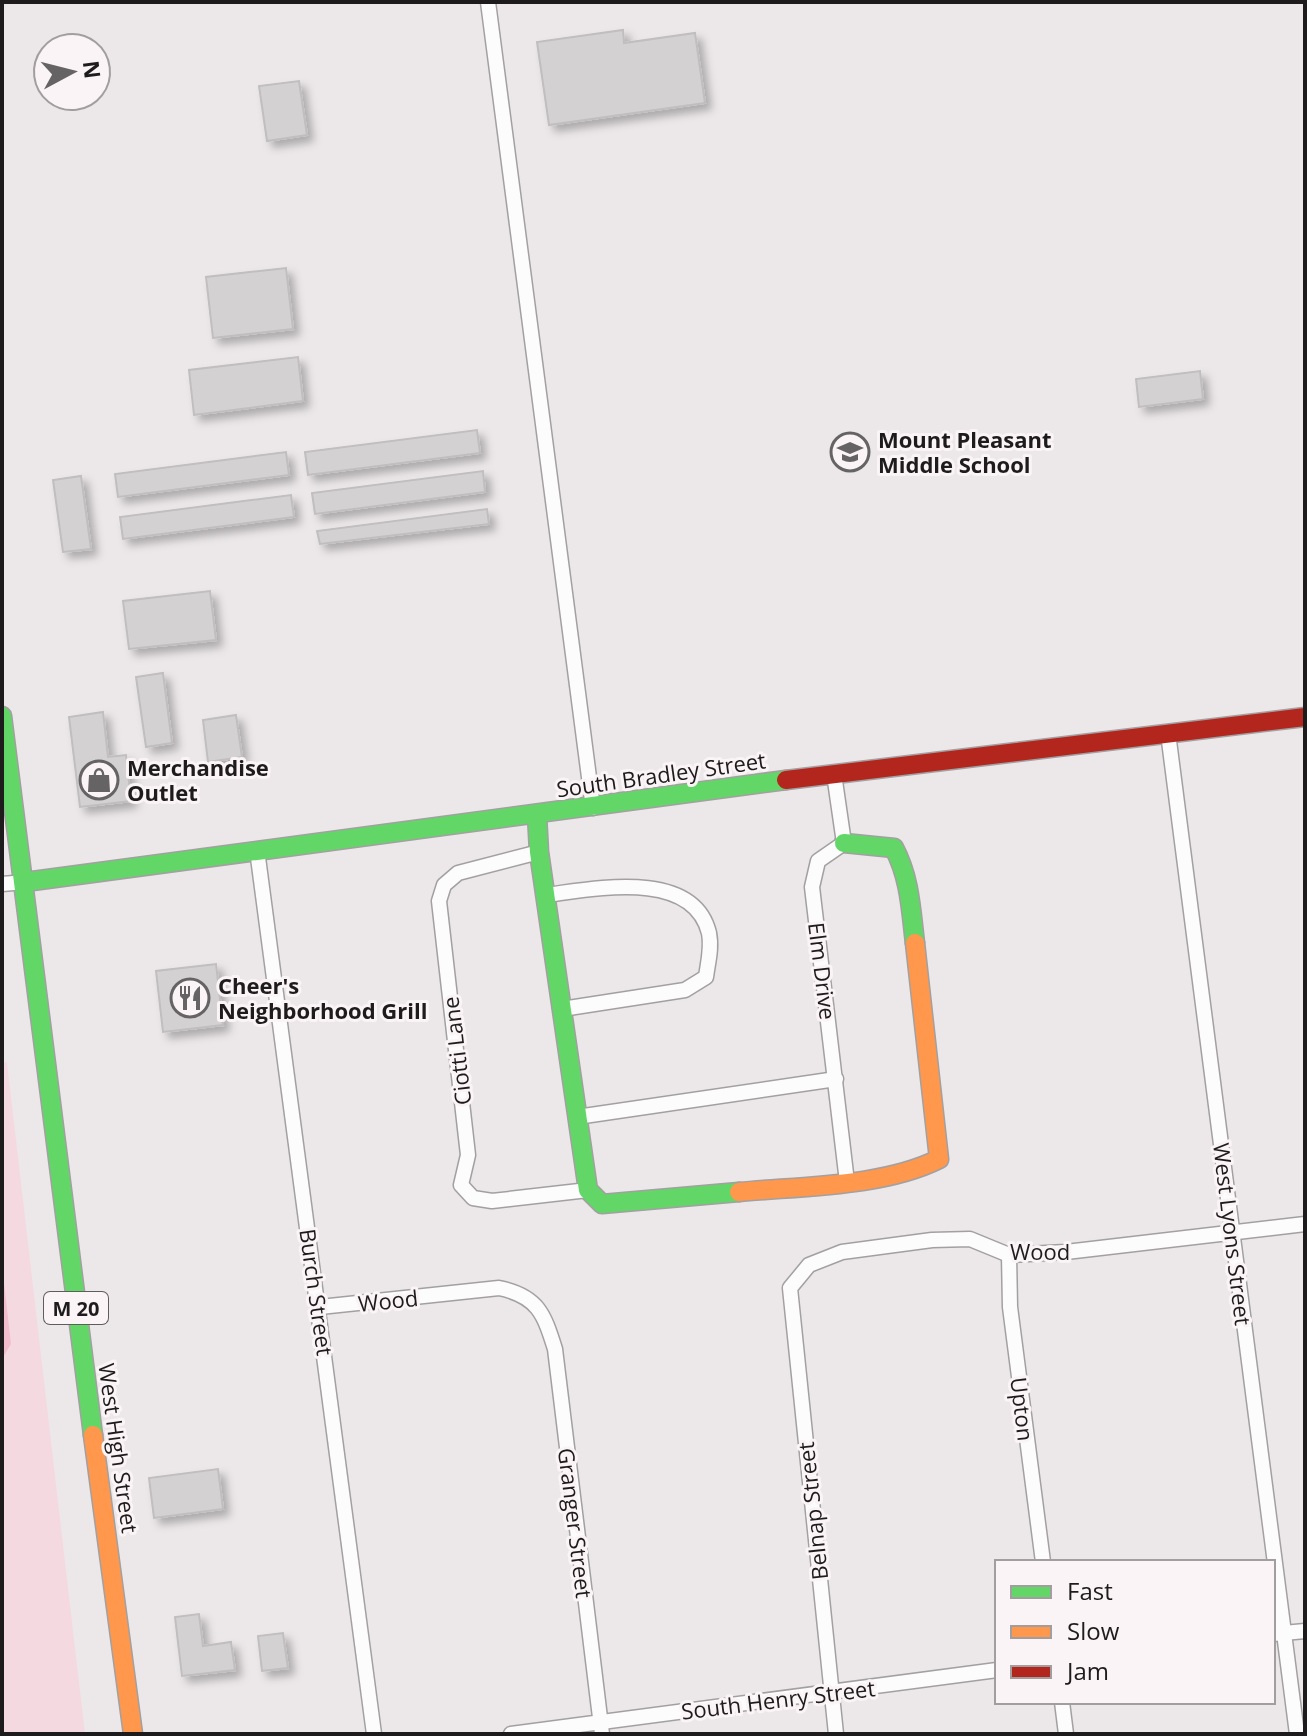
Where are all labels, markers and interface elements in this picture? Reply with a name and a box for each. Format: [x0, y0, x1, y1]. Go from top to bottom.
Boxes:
north arrow [32, 32, 112, 112]
text: N [77, 59, 109, 80]
place label: Mount Pleasant Middle School [878, 424, 1052, 479]
school or university icon: Mount Pleasant Middle School [829, 431, 871, 473]
street label: South Bradley Street [555, 744, 768, 804]
place label: Merchandise Outlet [127, 752, 269, 807]
shop icon: Merchandise Outlet [78, 759, 120, 801]
street label: Elm Drive [802, 921, 844, 1021]
place label: Cheer's Neighborhood Grill [218, 970, 427, 1025]
restaurant icon: Cheer's Neighborhood Grill [169, 977, 211, 1019]
street label: Ciotti Lane [434, 995, 478, 1107]
street label: West Lyons Street [1207, 1141, 1259, 1327]
street label: Burch Street [293, 1227, 341, 1358]
street label: Wood [1010, 1236, 1070, 1266]
street label: Wood [356, 1282, 420, 1318]
road number: M 20 [44, 1292, 108, 1324]
street label: West High Street [92, 1361, 146, 1535]
street label: Upton [1004, 1375, 1042, 1443]
street label: Belnap Street [790, 1440, 834, 1581]
street label: Granger Street [552, 1446, 600, 1600]
legend [995, 1560, 1275, 1704]
text: Fast [1067, 1574, 1113, 1607]
text: Slow [1067, 1614, 1120, 1647]
text: Jam [1065, 1654, 1109, 1687]
street label: South Henry Street [679, 1672, 877, 1726]

